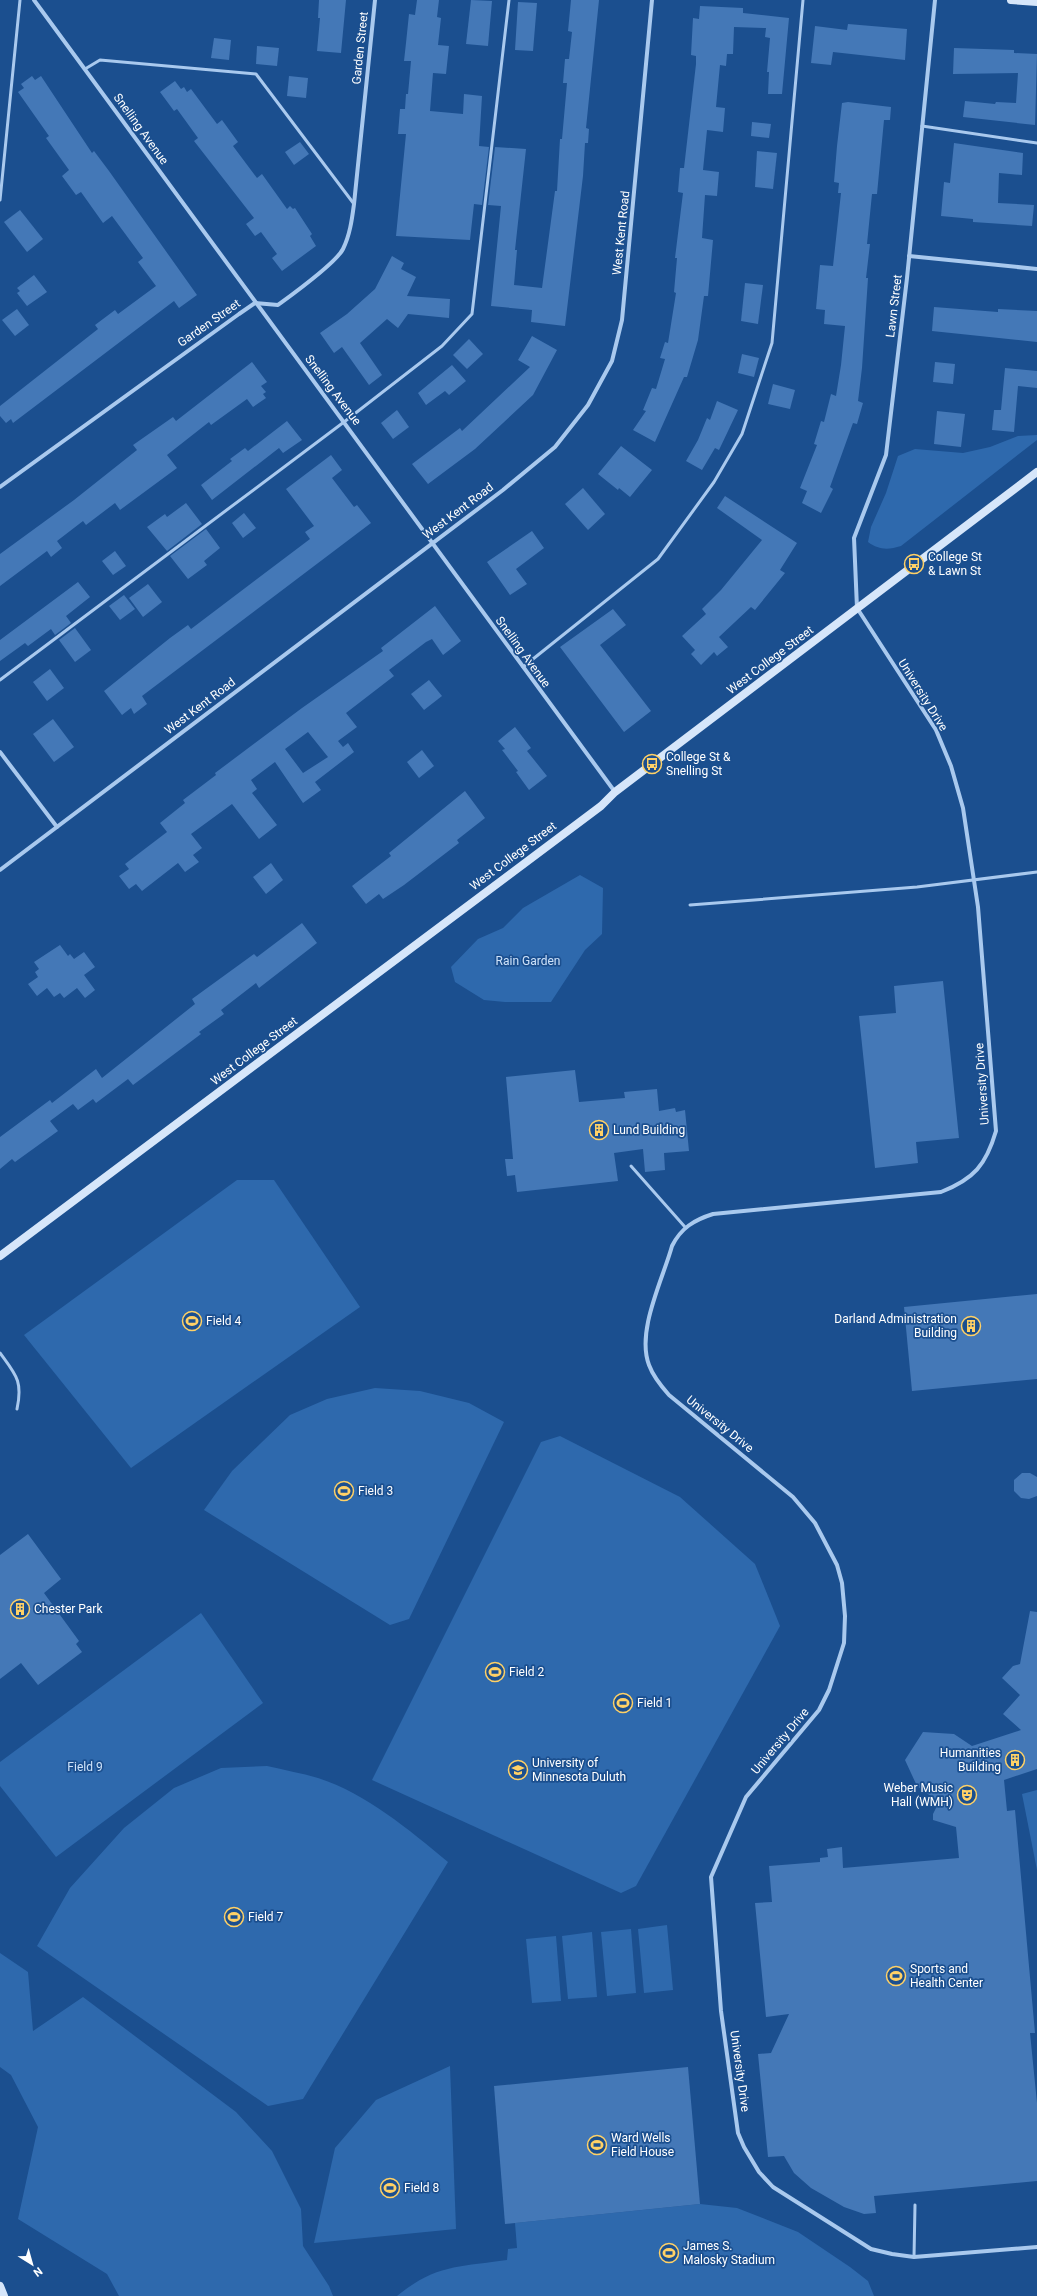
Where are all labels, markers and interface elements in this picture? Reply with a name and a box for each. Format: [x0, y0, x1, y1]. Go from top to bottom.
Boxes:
street label: Garden Street [349, 11, 371, 85]
street label: Snelling Avenue [111, 91, 171, 167]
street label: West Kent Road [610, 190, 632, 276]
street label: Lawn Street [883, 274, 905, 338]
street label: Garden Street [175, 296, 243, 350]
street label: Snelling Avenue [302, 352, 364, 428]
street label: West Kent Road [420, 480, 496, 542]
place label: College St & Lawn St [928, 550, 982, 578]
bus stop icon: College St & Lawn St [903, 553, 925, 575]
street label: Snelling Avenue [493, 614, 553, 690]
street label: West College Street [724, 623, 816, 697]
street label: University Drive [895, 656, 951, 734]
street label: West Kent Road [162, 675, 238, 737]
place label: College St & Snelling St [666, 750, 731, 778]
bus stop icon: College St & Snelling St [641, 753, 663, 775]
street label: West College Street [467, 819, 559, 893]
park label: Rain Garden [496, 954, 560, 968]
street label: West College Street [208, 1014, 300, 1088]
street label: University Drive [972, 1043, 992, 1125]
building icon: Lund Building [588, 1119, 610, 1141]
place label: Lund Building [613, 1123, 685, 1137]
sports icon: Field 4 [181, 1310, 203, 1332]
place label: Darland Administration Building [834, 1312, 957, 1340]
place label: Field 4 [206, 1314, 242, 1328]
building icon: Darland Administration Building [960, 1315, 982, 1337]
street label: University Drive [684, 1393, 756, 1455]
sports icon: Field 3 [333, 1480, 355, 1502]
place label: Field 3 [358, 1484, 393, 1498]
building icon: Chester Park [9, 1598, 31, 1620]
place label: Chester Park [34, 1602, 103, 1616]
sports icon: Field 2 [484, 1661, 506, 1683]
place label: Field 2 [509, 1665, 545, 1679]
sports icon: Field 1 [612, 1692, 634, 1714]
place label: Field 1 [637, 1696, 672, 1710]
street label: University Drive [748, 1705, 812, 1777]
place label: Humanities Building [940, 1746, 1001, 1774]
building icon: Humanities Building [1004, 1749, 1026, 1771]
place label: University of Minnesota Duluth [532, 1756, 626, 1784]
school or university icon: University of Minnesota Duluth [507, 1759, 529, 1781]
park label: Field 9 [67, 1760, 103, 1774]
place label: Weber Music Hall (WMH) [884, 1781, 953, 1809]
theatre icon: Weber Music Hall (WMH) [956, 1784, 978, 1806]
sports icon: Field 7 [223, 1906, 245, 1928]
place label: Field 7 [248, 1910, 284, 1924]
place label: Sports and Health Center [910, 1962, 983, 1990]
sports icon: Sports and Health Center [885, 1965, 907, 1987]
street label: University Drive [727, 2029, 753, 2113]
place label: Ward Wells Field House [611, 2131, 674, 2159]
sports icon: Ward Wells Field House [586, 2134, 608, 2156]
sports icon: Field 8 [379, 2177, 401, 2199]
place label: Field 8 [404, 2181, 440, 2195]
place label: James S. Malosky Stadium [683, 2239, 775, 2267]
sports icon: James S. Malosky Stadium [658, 2242, 680, 2264]
north arrow [12, 2244, 52, 2284]
text: N [31, 2264, 45, 2279]

